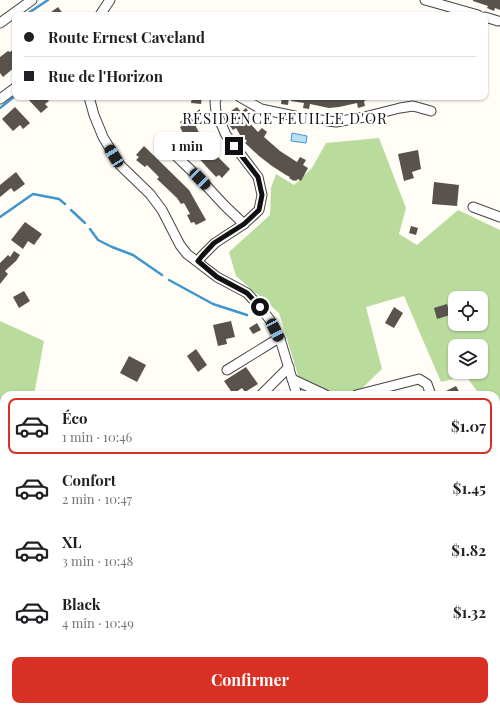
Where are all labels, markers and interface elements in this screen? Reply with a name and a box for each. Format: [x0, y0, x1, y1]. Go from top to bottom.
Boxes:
text: Route Ernest Caveland [48, 27, 205, 47]
text: Rue de l'Horizon [48, 66, 163, 86]
district label: RÉSIDENCE FEUILLE D'OR [182, 108, 388, 128]
callout: 1 min [154, 132, 220, 160]
text: 1 min [171, 137, 203, 154]
route end [225, 137, 243, 155]
car [103, 143, 125, 169]
car [187, 166, 213, 192]
map controls [448, 291, 488, 379]
button: locate [448, 291, 488, 331]
route start [251, 298, 269, 316]
car [264, 317, 286, 343]
button: layers [448, 339, 488, 379]
icon: car [14, 408, 50, 444]
text: Éco [62, 408, 87, 428]
text: $1.07 [451, 416, 486, 436]
text: 1 min · 10:46 [62, 428, 132, 445]
icon: car [14, 470, 50, 506]
text: Confort [62, 470, 116, 490]
text: $1.45 [453, 478, 486, 498]
text: 2 min · 10:47 [62, 490, 132, 507]
icon: car [14, 532, 50, 568]
text: XL [62, 532, 82, 552]
text: $1.82 [451, 540, 486, 560]
text: 3 min · 10:48 [62, 552, 133, 569]
icon: car [14, 594, 50, 630]
text: Black [62, 594, 101, 614]
text: $1.32 [453, 602, 486, 622]
text: 4 min · 10:49 [62, 614, 134, 631]
button: Confirmer [12, 657, 488, 703]

